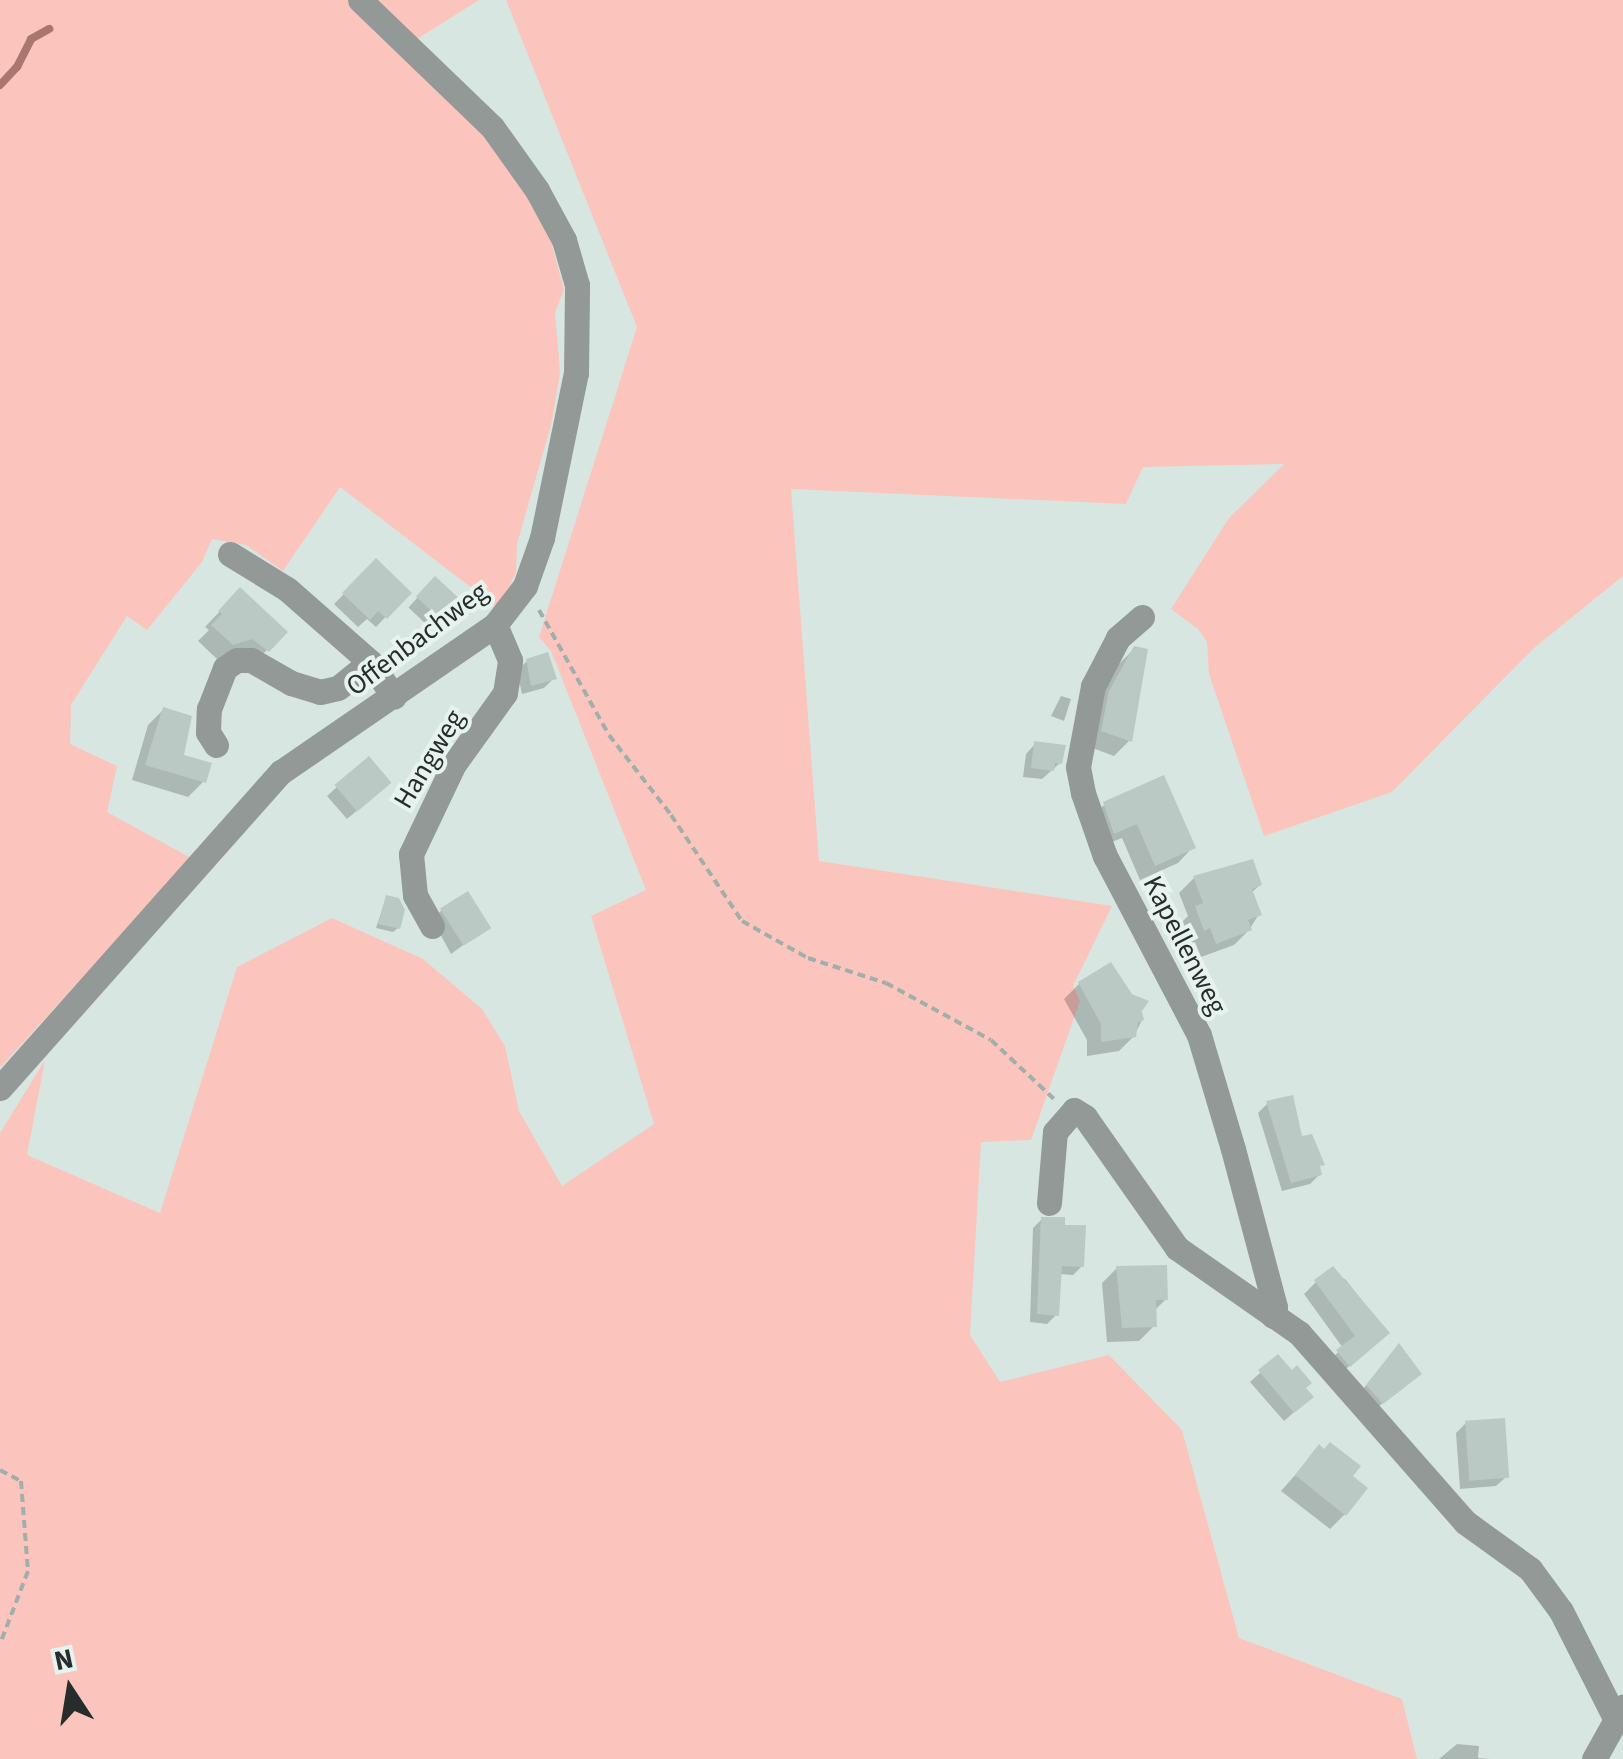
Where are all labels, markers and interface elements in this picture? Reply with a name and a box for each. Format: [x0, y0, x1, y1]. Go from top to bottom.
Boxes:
street label: Offenbachweg [340, 575, 494, 703]
street label: Hangweg [386, 703, 472, 815]
street label: Kapellenweg [1136, 870, 1234, 1020]
text: N [50, 1638, 77, 1681]
north arrow [20, 1639, 120, 1739]

